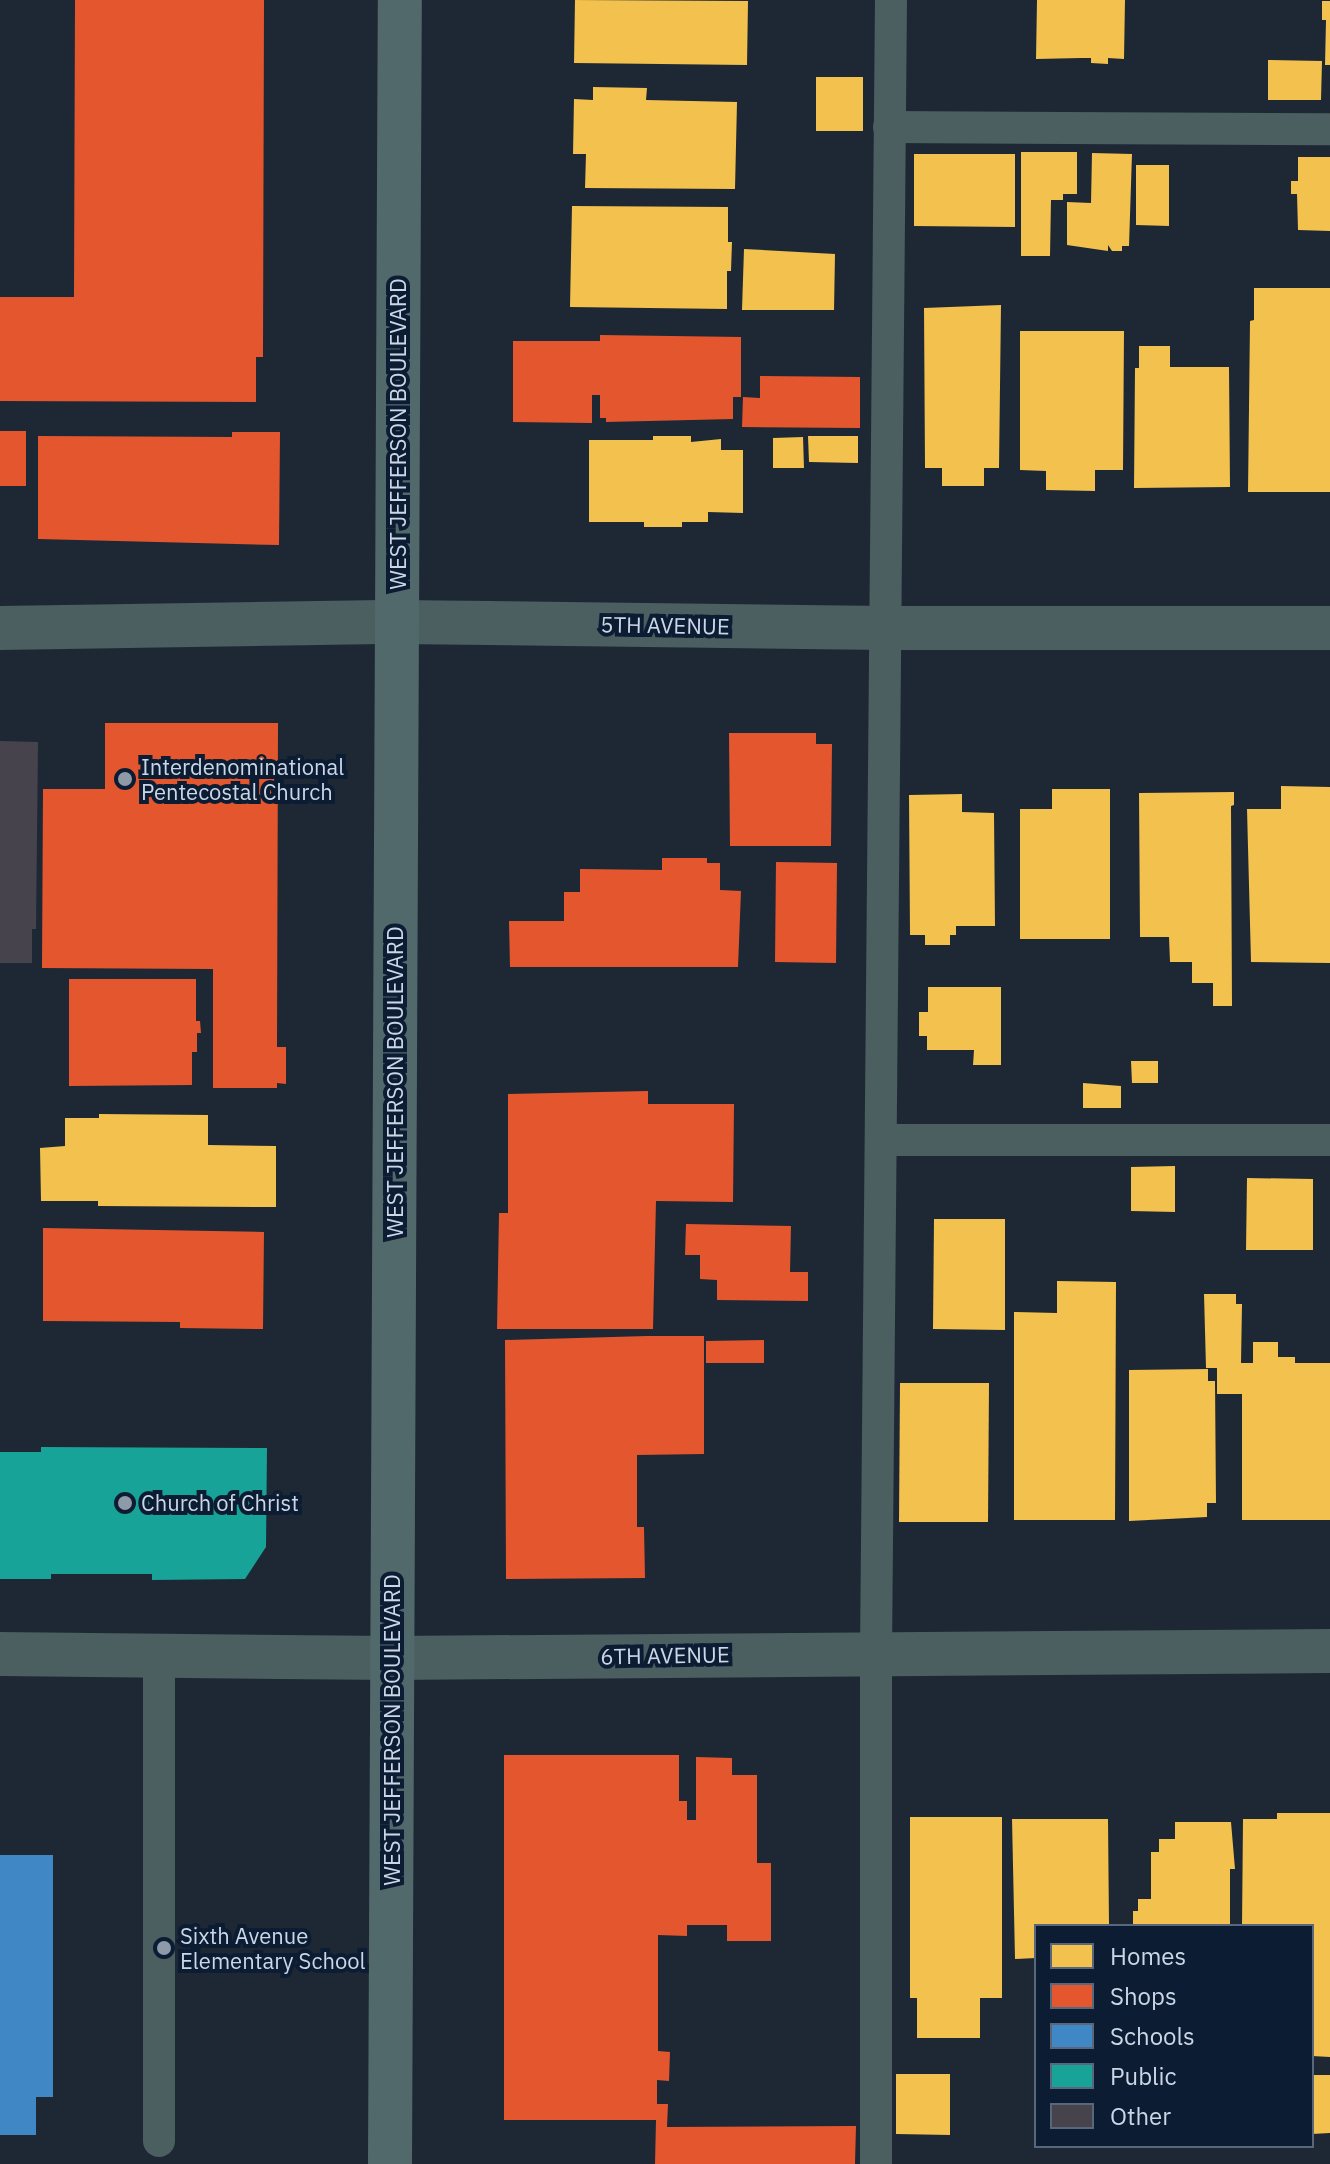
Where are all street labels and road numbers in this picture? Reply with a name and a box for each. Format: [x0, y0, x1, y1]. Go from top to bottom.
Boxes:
street label: WEST JEFFERSON BOULEVARD [385, 278, 411, 590]
street label: 5TH AVENUE [600, 611, 730, 639]
street label: WEST JEFFERSON BOULEVARD [382, 926, 408, 1238]
street label: WEST JEFFERSON BOULEVARD [379, 1574, 405, 1886]
street label: 6TH AVENUE [600, 1641, 730, 1669]

